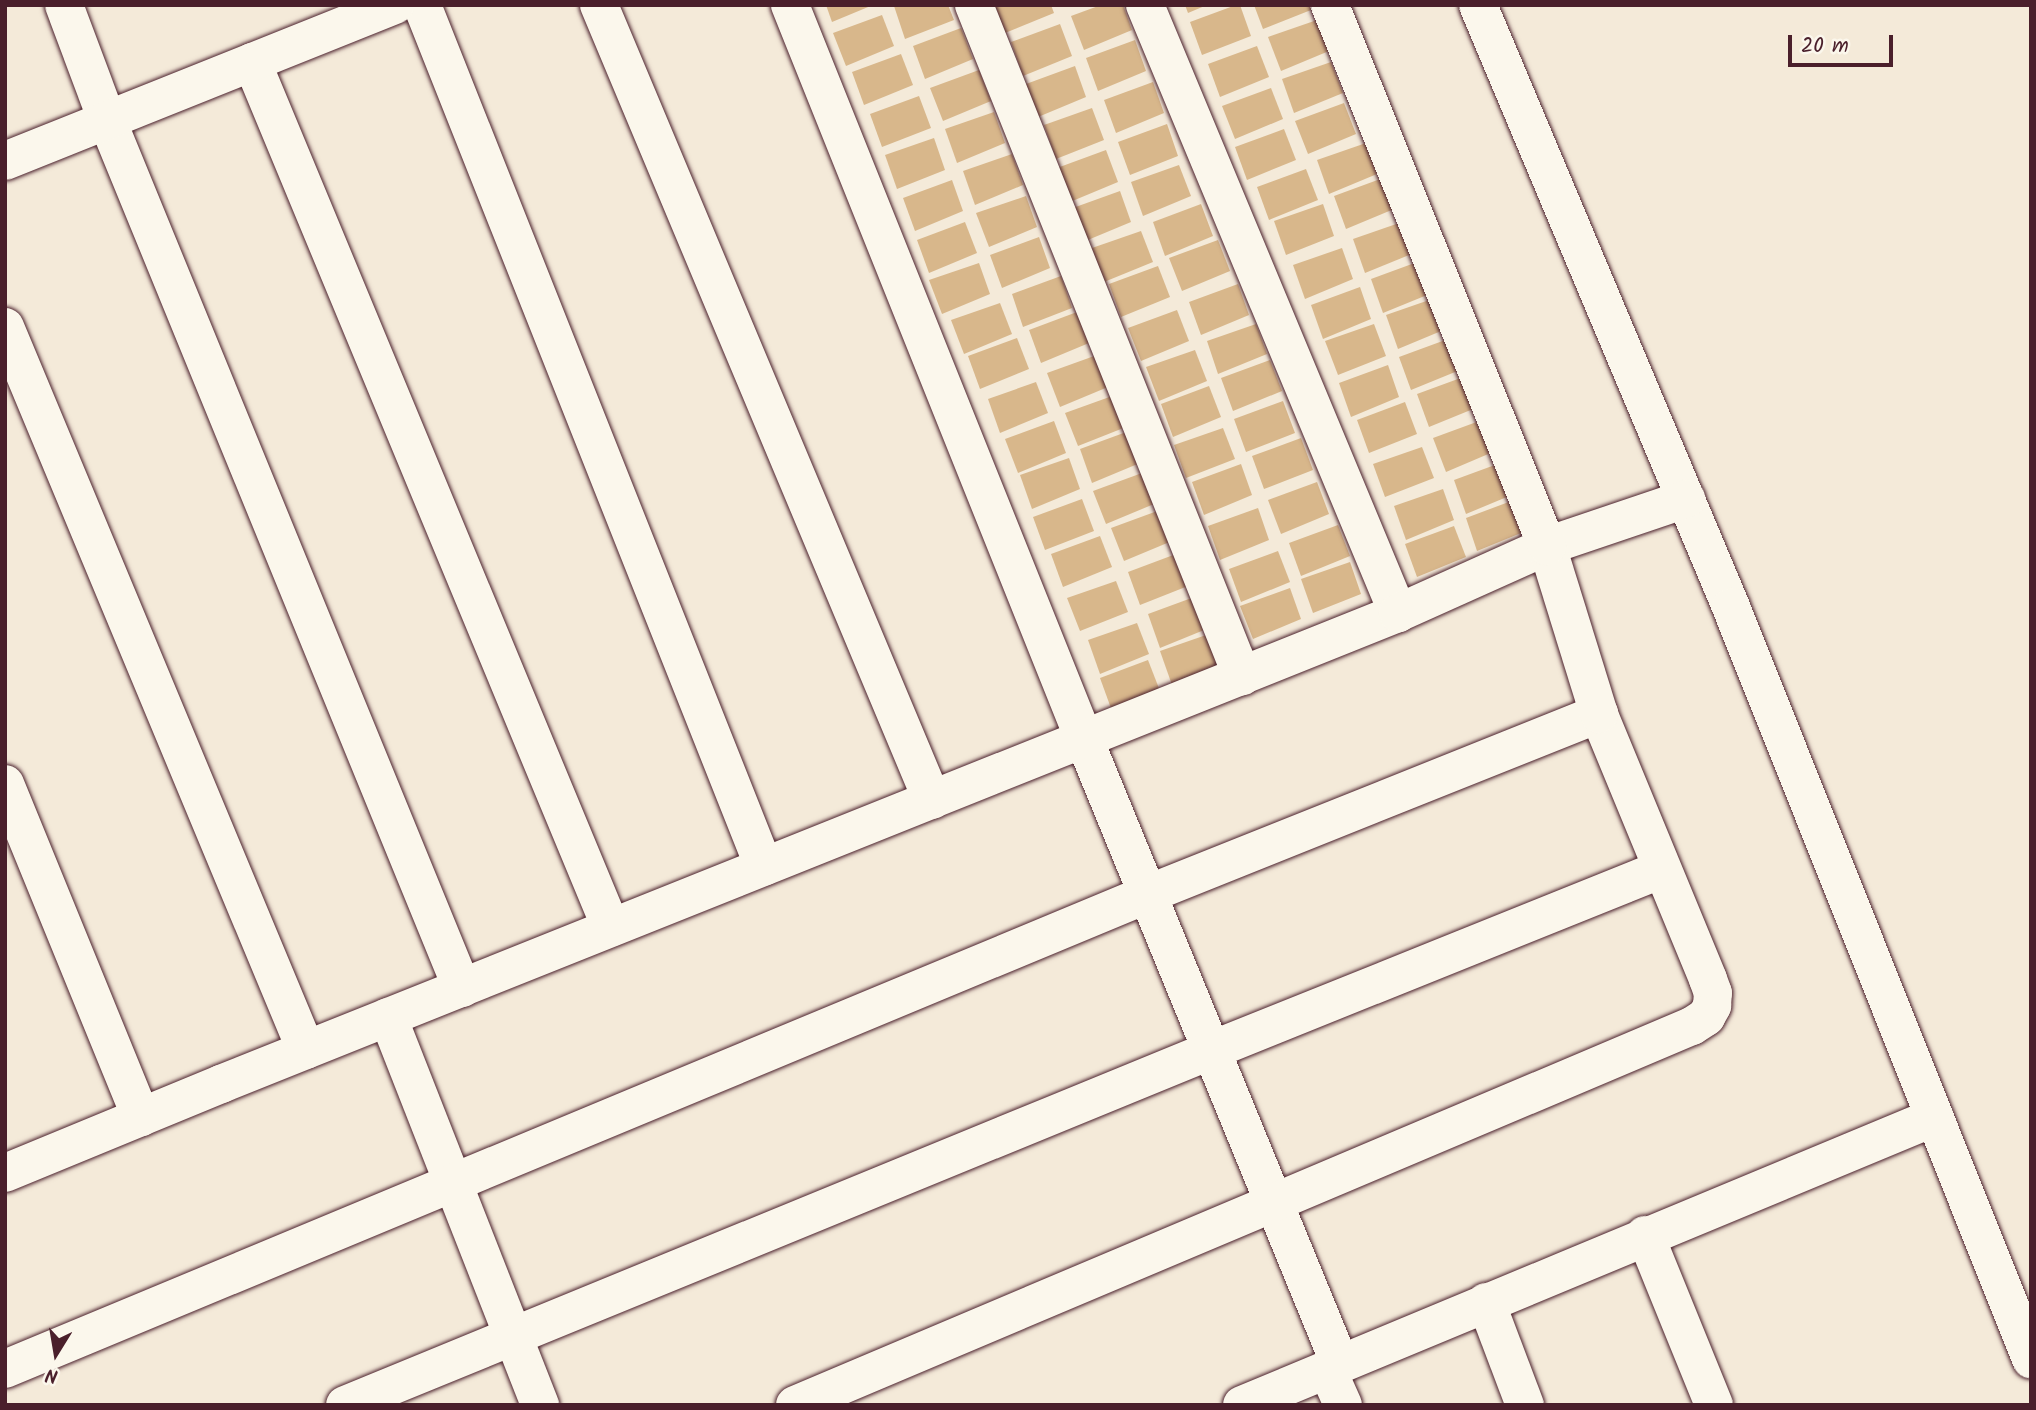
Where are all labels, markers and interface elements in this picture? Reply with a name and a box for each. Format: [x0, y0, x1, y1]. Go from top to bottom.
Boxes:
scale bar [1791, 21, 1896, 65]
text: 20 m [1801, 30, 1849, 63]
north arrow [21, 1319, 91, 1389]
text: N [43, 1359, 61, 1390]

